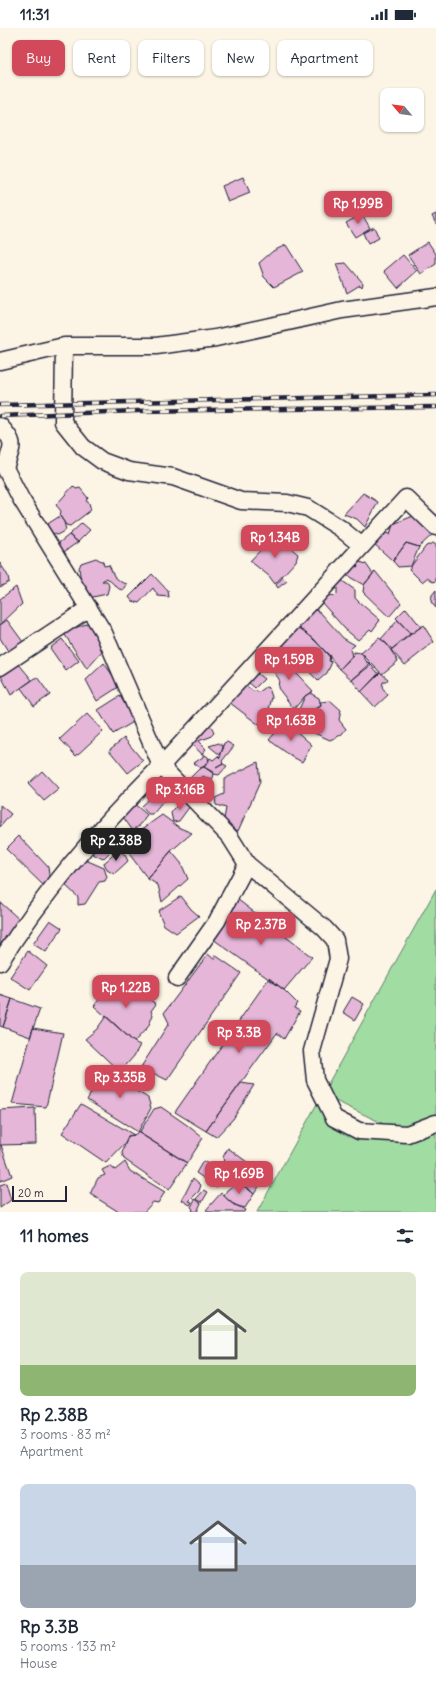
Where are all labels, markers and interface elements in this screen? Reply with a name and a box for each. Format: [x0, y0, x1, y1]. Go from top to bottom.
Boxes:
text: 11:31 [20, 5, 50, 24]
chip: Buy [12, 40, 65, 76]
chip: Rent [73, 40, 130, 76]
chip: Filters [138, 40, 204, 76]
chip: New [212, 40, 269, 76]
chip: Apartment [277, 40, 373, 76]
north arrow [380, 88, 424, 132]
map controls [380, 88, 424, 132]
pin: Rp 1.99B [317, 191, 399, 225]
text: Rp 1.99B [333, 195, 383, 212]
pin: Rp 1.34B [234, 525, 316, 559]
text: Rp 1.34B [250, 529, 300, 546]
pin: Rp 1.59B [248, 647, 330, 681]
text: Rp 1.59B [264, 651, 314, 668]
pin: Rp 1.63B [250, 708, 332, 742]
text: Rp 1.63B [266, 712, 316, 729]
pin: Rp 3.16B [139, 777, 221, 811]
text: Rp 3.16B [155, 781, 205, 798]
pin: Rp 2.38B [75, 828, 157, 862]
text: Rp 2.38B [90, 832, 142, 849]
pin: Rp 2.37B [220, 912, 302, 946]
text: Rp 2.37B [236, 916, 286, 933]
pin: Rp 1.22B [85, 975, 167, 1009]
text: Rp 1.22B [101, 979, 151, 996]
pin: Rp 3.3B [202, 1020, 276, 1054]
text: Rp 3.3B [217, 1024, 261, 1041]
pin: Rp 3.35B [79, 1065, 161, 1099]
text: Rp 3.35B [94, 1069, 146, 1086]
pin: Rp 1.69B [198, 1161, 280, 1195]
text: Rp 1.69B [214, 1165, 264, 1182]
scale bar [12, 1184, 67, 1203]
text: 20 m [18, 1186, 44, 1200]
text: 11 homes [20, 1225, 89, 1247]
icon: filters [394, 1225, 416, 1247]
icon: home [182, 1298, 254, 1370]
text: Rp 2.38B [20, 1404, 88, 1426]
text: 3 rooms · 83 m² [20, 1426, 111, 1443]
text: Apartment [20, 1443, 83, 1460]
icon: home [182, 1510, 254, 1582]
text: Rp 3.3B [20, 1616, 79, 1638]
text: 5 rooms · 133 m² [20, 1638, 116, 1655]
text: House [20, 1655, 57, 1672]

